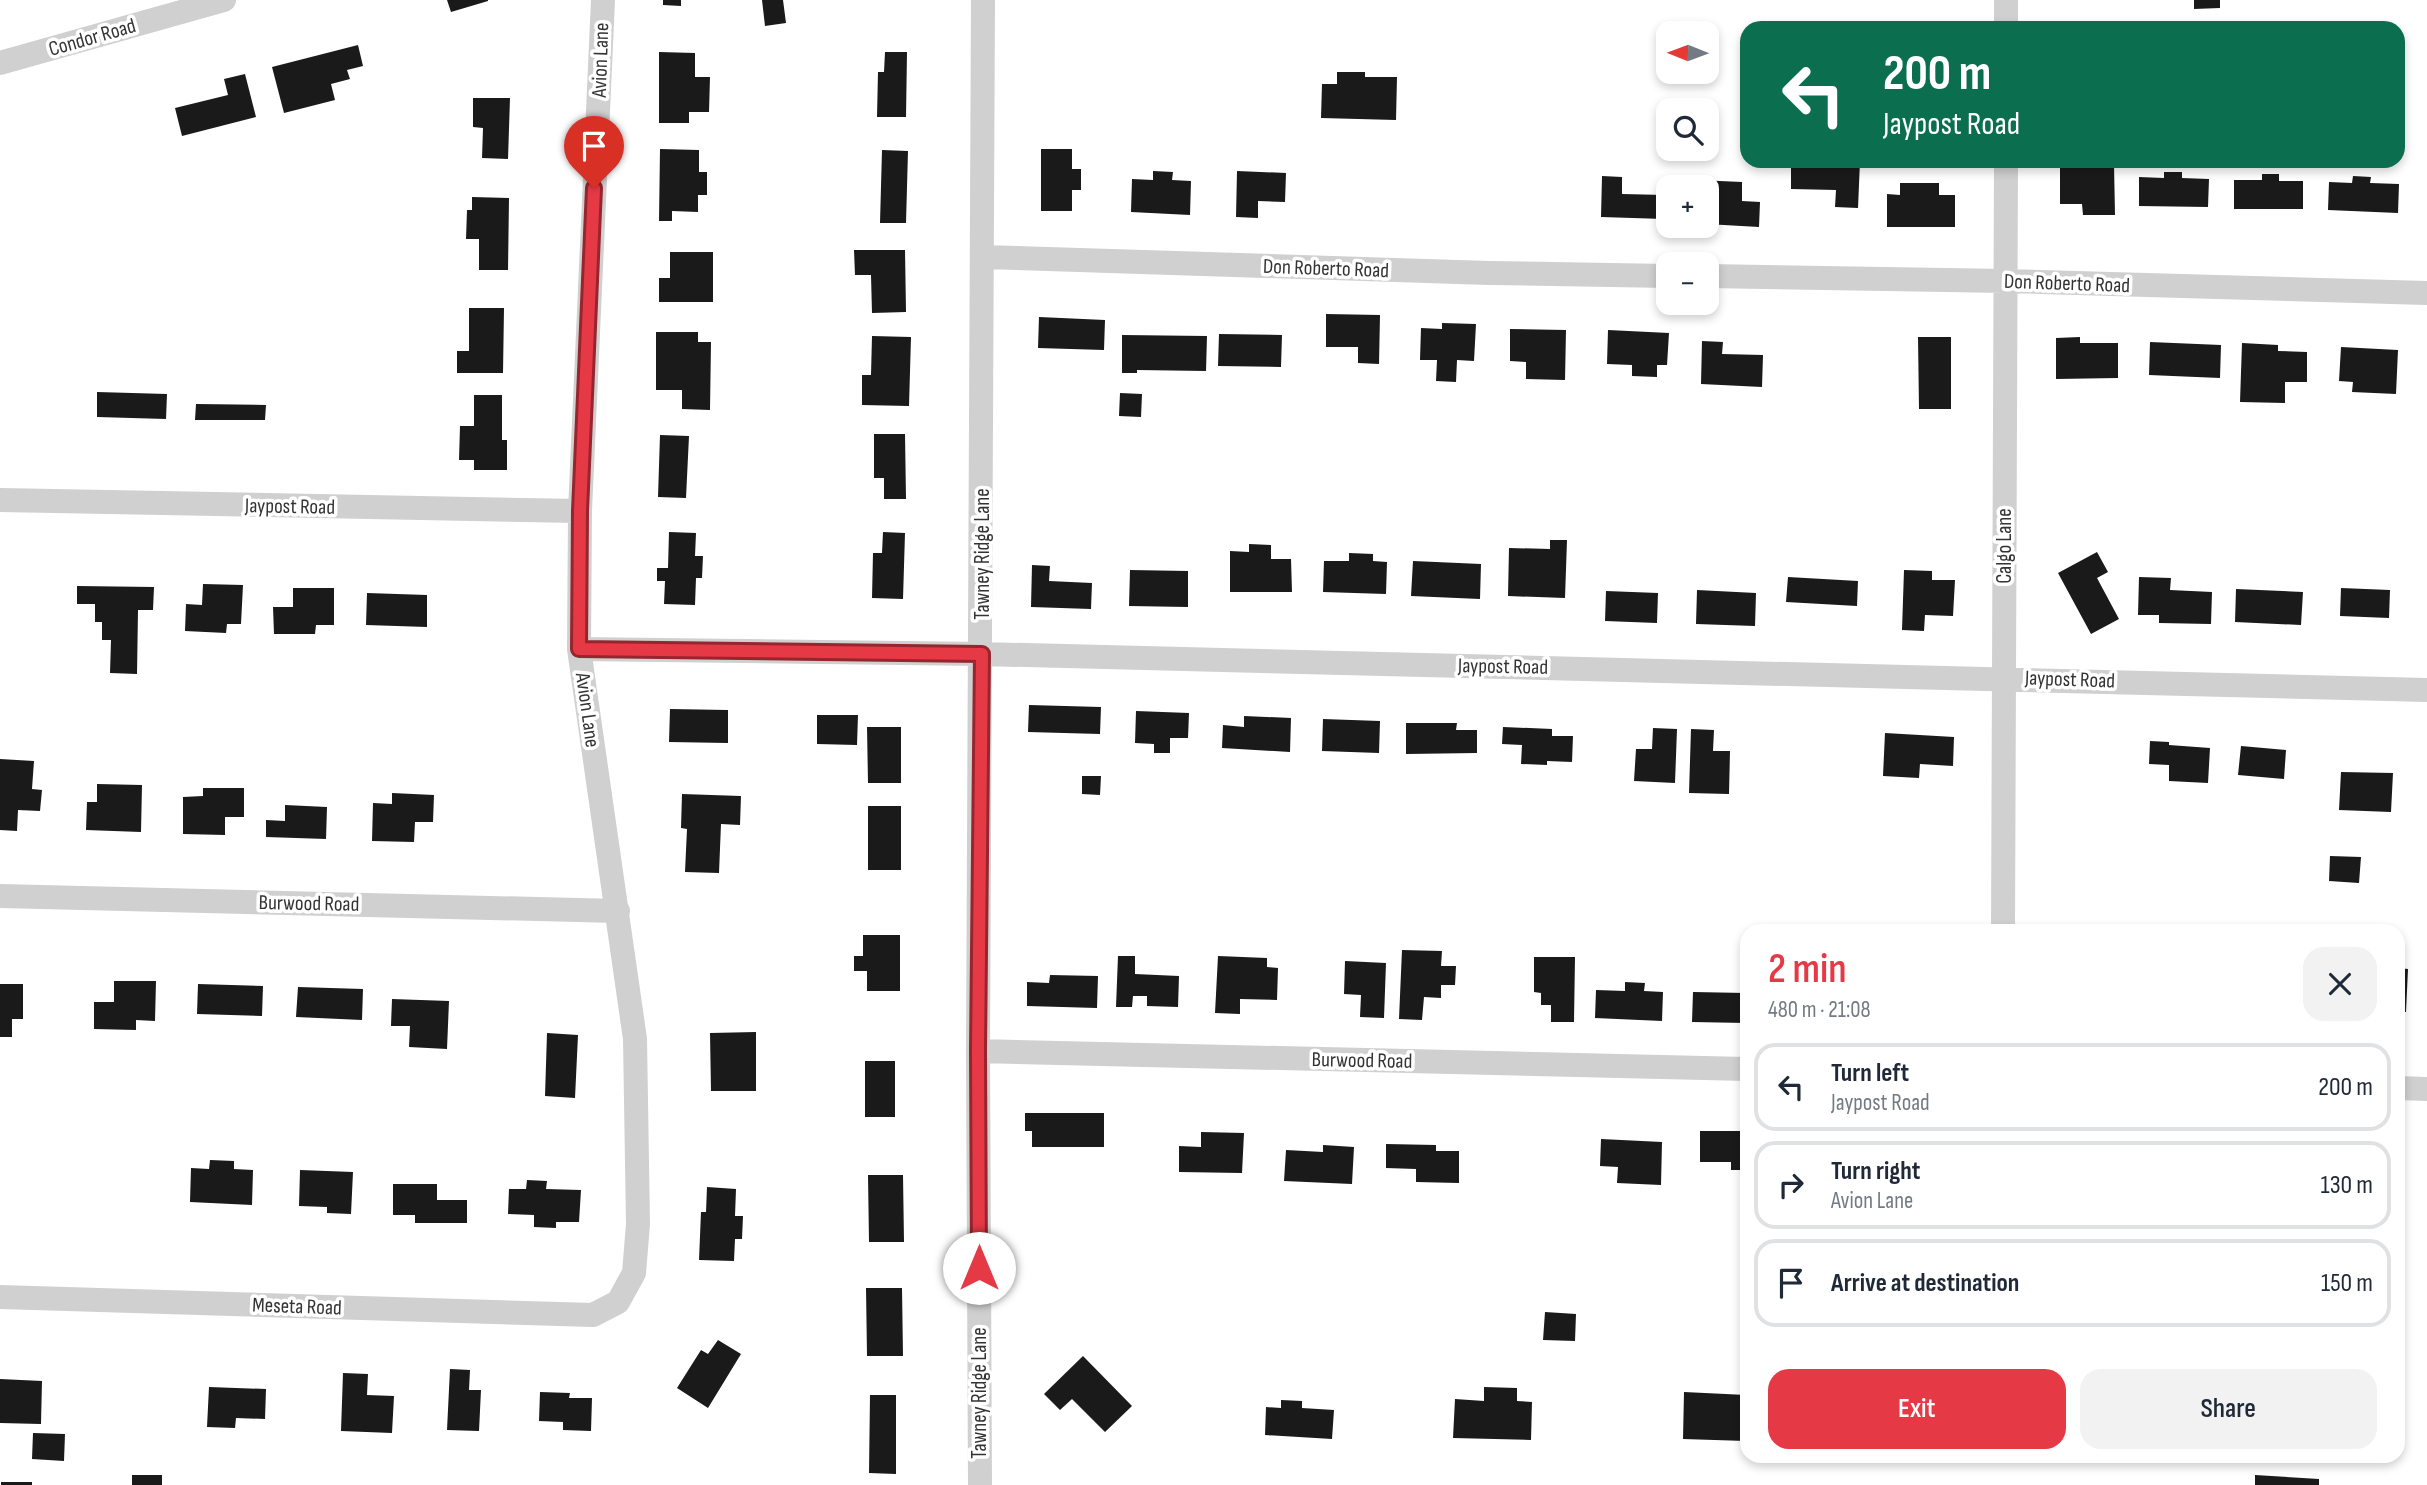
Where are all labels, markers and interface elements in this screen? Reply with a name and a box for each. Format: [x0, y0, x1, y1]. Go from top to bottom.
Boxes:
street label: Condor Road [46, 13, 139, 62]
north arrow [1656, 21, 1718, 84]
map controls [1656, 21, 1719, 315]
street label: Avion Lane [587, 22, 614, 99]
text: 200 m [1883, 45, 1991, 104]
icon: left [1768, 49, 1859, 140]
button: search [1656, 98, 1719, 161]
text: Jaypost Road [1883, 105, 2020, 144]
pin [564, 116, 624, 188]
icon: arrive [575, 127, 613, 165]
button: + [1656, 175, 1719, 238]
button: − [1656, 252, 1719, 315]
street label: Don Roberto Road [1262, 254, 1390, 283]
street label: Don Roberto Road [2003, 269, 2131, 298]
street label: Tawney Ridge Lane [970, 488, 995, 620]
street label: Jaypost Road [244, 493, 335, 520]
street label: Calgo Lane [1992, 508, 2017, 584]
street label: Jaypost Road [1457, 653, 1548, 680]
street label: Jaypost Road [2024, 665, 2115, 694]
street label: Avion Lane [570, 670, 605, 749]
street label: Burwood Road [258, 890, 360, 917]
text: 2 min [1768, 944, 1847, 995]
button: close [2303, 947, 2377, 1021]
text: 480 m · 21:08 [1768, 996, 1871, 1024]
street label: Burwood Road [1311, 1047, 1413, 1074]
text: Turn left [1831, 1058, 1909, 1089]
icon: left [1772, 1068, 1810, 1106]
text: 200 m [2318, 1072, 2373, 1103]
text: Jaypost Road [1831, 1089, 1930, 1117]
text: Turn right [1831, 1156, 1920, 1187]
icon: right [1772, 1166, 1810, 1204]
text: 130 m [2321, 1170, 2373, 1201]
text: Avion Lane [1831, 1187, 1913, 1215]
position arrow [942, 1231, 1016, 1305]
icon: arrive [1772, 1264, 1810, 1302]
text: Arrive at destination [1831, 1268, 2019, 1299]
text: 150 m [2321, 1268, 2373, 1299]
street label: Meseta Road [252, 1292, 342, 1321]
street label: Tawney Ridge Lane [967, 1327, 992, 1459]
button: Exit [1768, 1369, 2066, 1449]
button: Share [2080, 1369, 2377, 1449]

